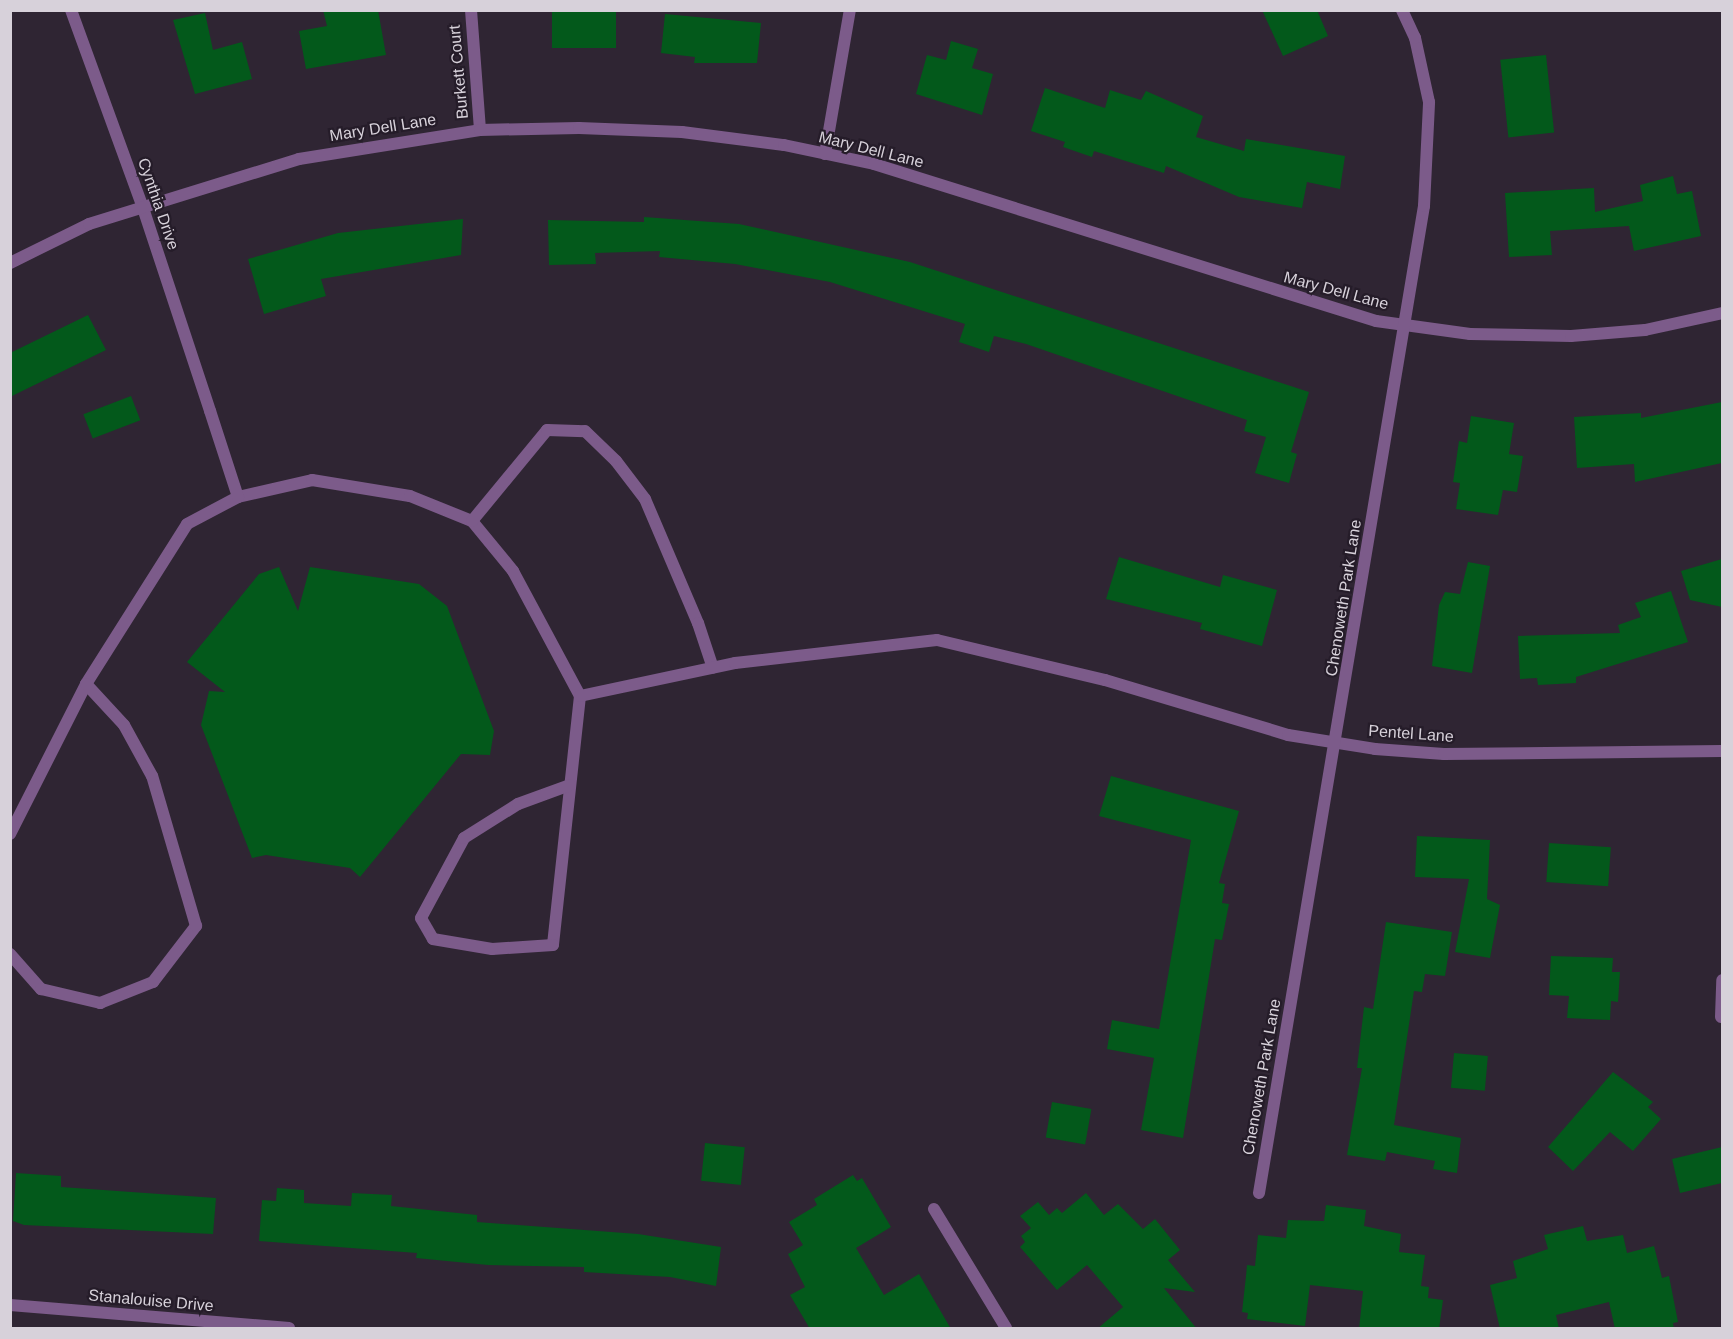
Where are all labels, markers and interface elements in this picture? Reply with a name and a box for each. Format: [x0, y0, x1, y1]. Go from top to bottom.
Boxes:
street label: Burkett Court [445, 24, 473, 120]
street label: Mary Dell Lane [328, 110, 438, 146]
street label: Mary Dell Lane [816, 128, 926, 172]
street label: Cynthia Drive [133, 155, 183, 253]
street label: Mary Dell Lane [1282, 268, 1390, 314]
street label: Chenoweth Park Lane [1322, 518, 1366, 678]
street label: Pentel Lane [1368, 721, 1454, 747]
street label: Chenoweth Park Lane [1239, 997, 1285, 1157]
street label: Stanalouise Drive [88, 1286, 214, 1316]

